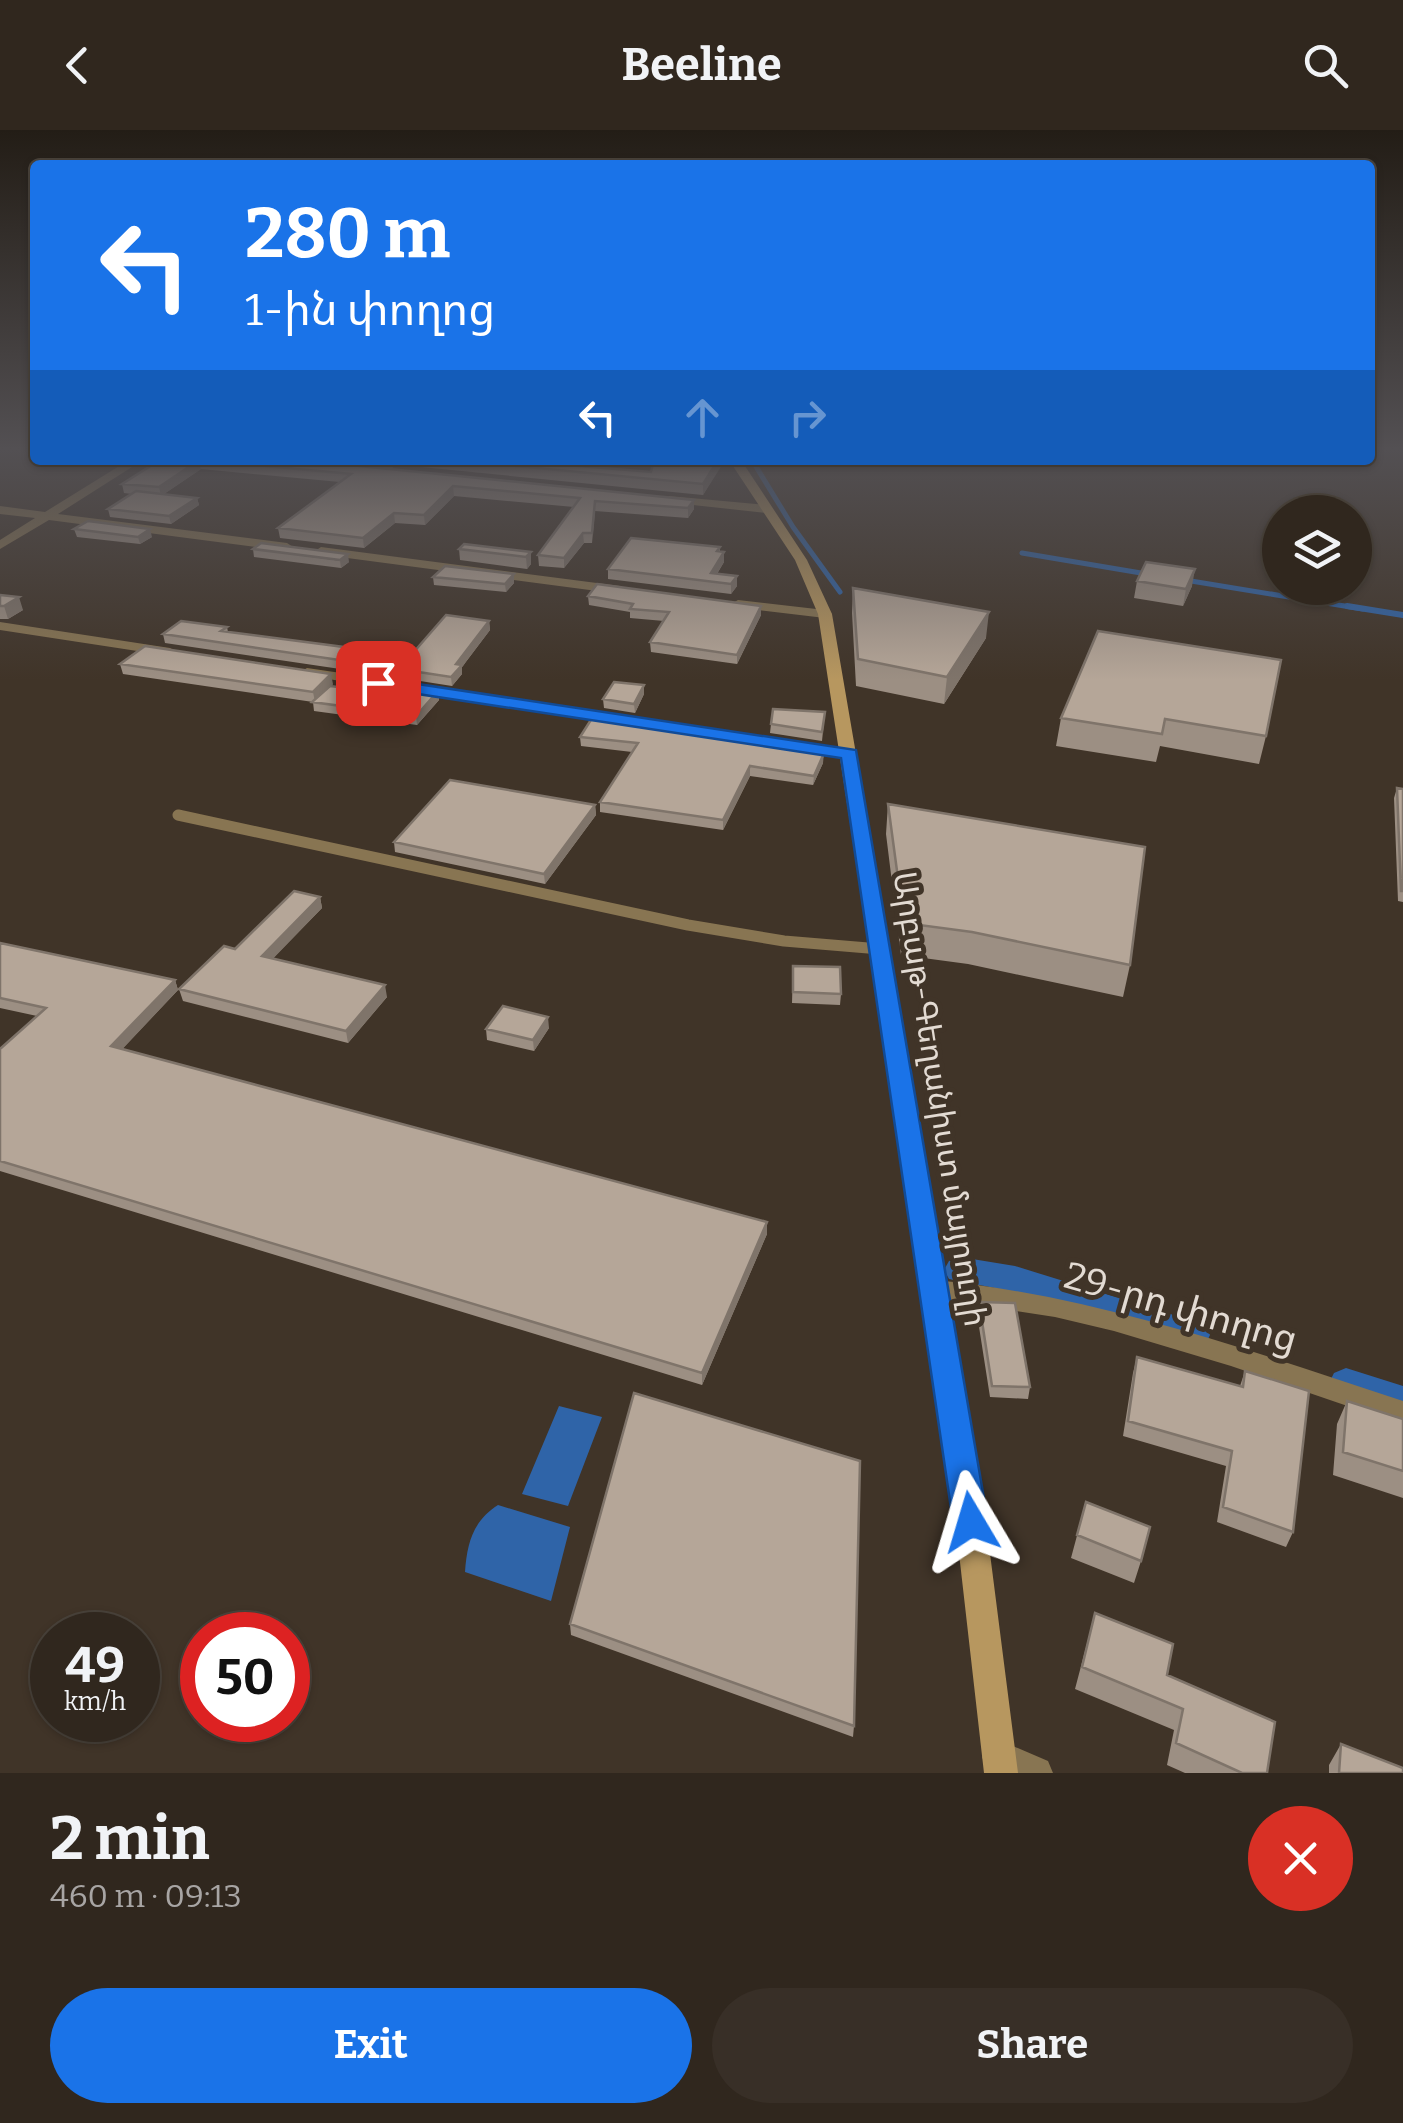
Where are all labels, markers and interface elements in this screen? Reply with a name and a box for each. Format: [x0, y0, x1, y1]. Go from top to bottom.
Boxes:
icon: back [50, 38, 105, 93]
text: Beeline [621, 38, 782, 92]
icon: search [1298, 38, 1353, 93]
text: 280 m [245, 192, 450, 276]
icon: left [80, 200, 210, 330]
text: 1-ին փողոց [245, 283, 495, 337]
icon: left [570, 390, 625, 445]
icon: ahead [675, 390, 730, 445]
icon: right [780, 390, 835, 445]
map controls [1262, 495, 1372, 605]
button: layers [1262, 495, 1372, 605]
pin [336, 641, 421, 726]
icon: arrive [351, 656, 406, 711]
street label: Արբաթ-Գեղանիստ մայրուղի [885, 869, 995, 1329]
street label: 29-րդ փողոց [1059, 1252, 1303, 1362]
position arrow [919, 1470, 1023, 1574]
speed limit sign: 50 [180, 1612, 310, 1742]
text: 49 [65, 1635, 125, 1695]
text: km/h [64, 1687, 126, 1717]
text: 2 min [50, 1803, 210, 1875]
button: close [1248, 1806, 1353, 1911]
text: 460 m · 09:13 [50, 1877, 242, 1915]
button: Exit [50, 1988, 692, 2103]
button: Share [712, 1988, 1353, 2103]

